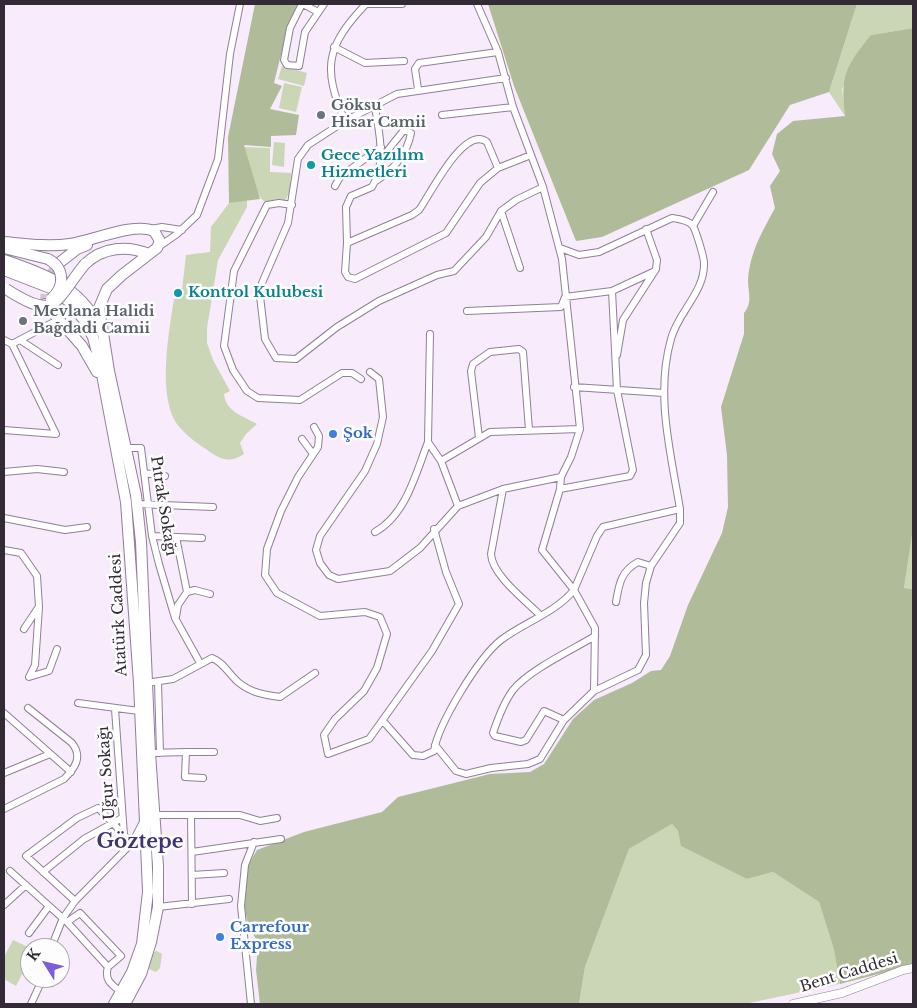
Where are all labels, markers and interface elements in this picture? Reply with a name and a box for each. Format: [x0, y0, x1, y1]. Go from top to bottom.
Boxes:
place label: Göksu Hisar Camii [331, 97, 426, 132]
marker: Göksu Hisar Camii [315, 109, 327, 121]
place label: Gece Yazılım Hizmetleri [321, 147, 424, 182]
marker: Gece Yazılım Hizmetleri [305, 159, 317, 171]
place label: Kontrol Kulubesi [188, 284, 323, 302]
marker: Kontrol Kulubesi [172, 287, 184, 299]
place label: Mevlana Halidi Bağdadi Camii [33, 303, 154, 338]
marker: Mevlana Halidi Bağdadi Camii [17, 315, 29, 327]
place label: Şok [343, 425, 373, 443]
marker: Şok [327, 428, 339, 440]
street label: Pıtrak Sokağı [146, 455, 180, 557]
street label: Atatürk Caddesi [107, 553, 131, 677]
street label: Uğur Sokağı [95, 725, 119, 821]
district label: Göztepe [97, 830, 183, 854]
place label: Carrefour Express [230, 919, 309, 954]
marker: Carrefour Express [214, 931, 226, 943]
north arrow [20, 938, 70, 988]
text: K [23, 945, 44, 965]
street label: Bent Caddesi [798, 950, 900, 996]

